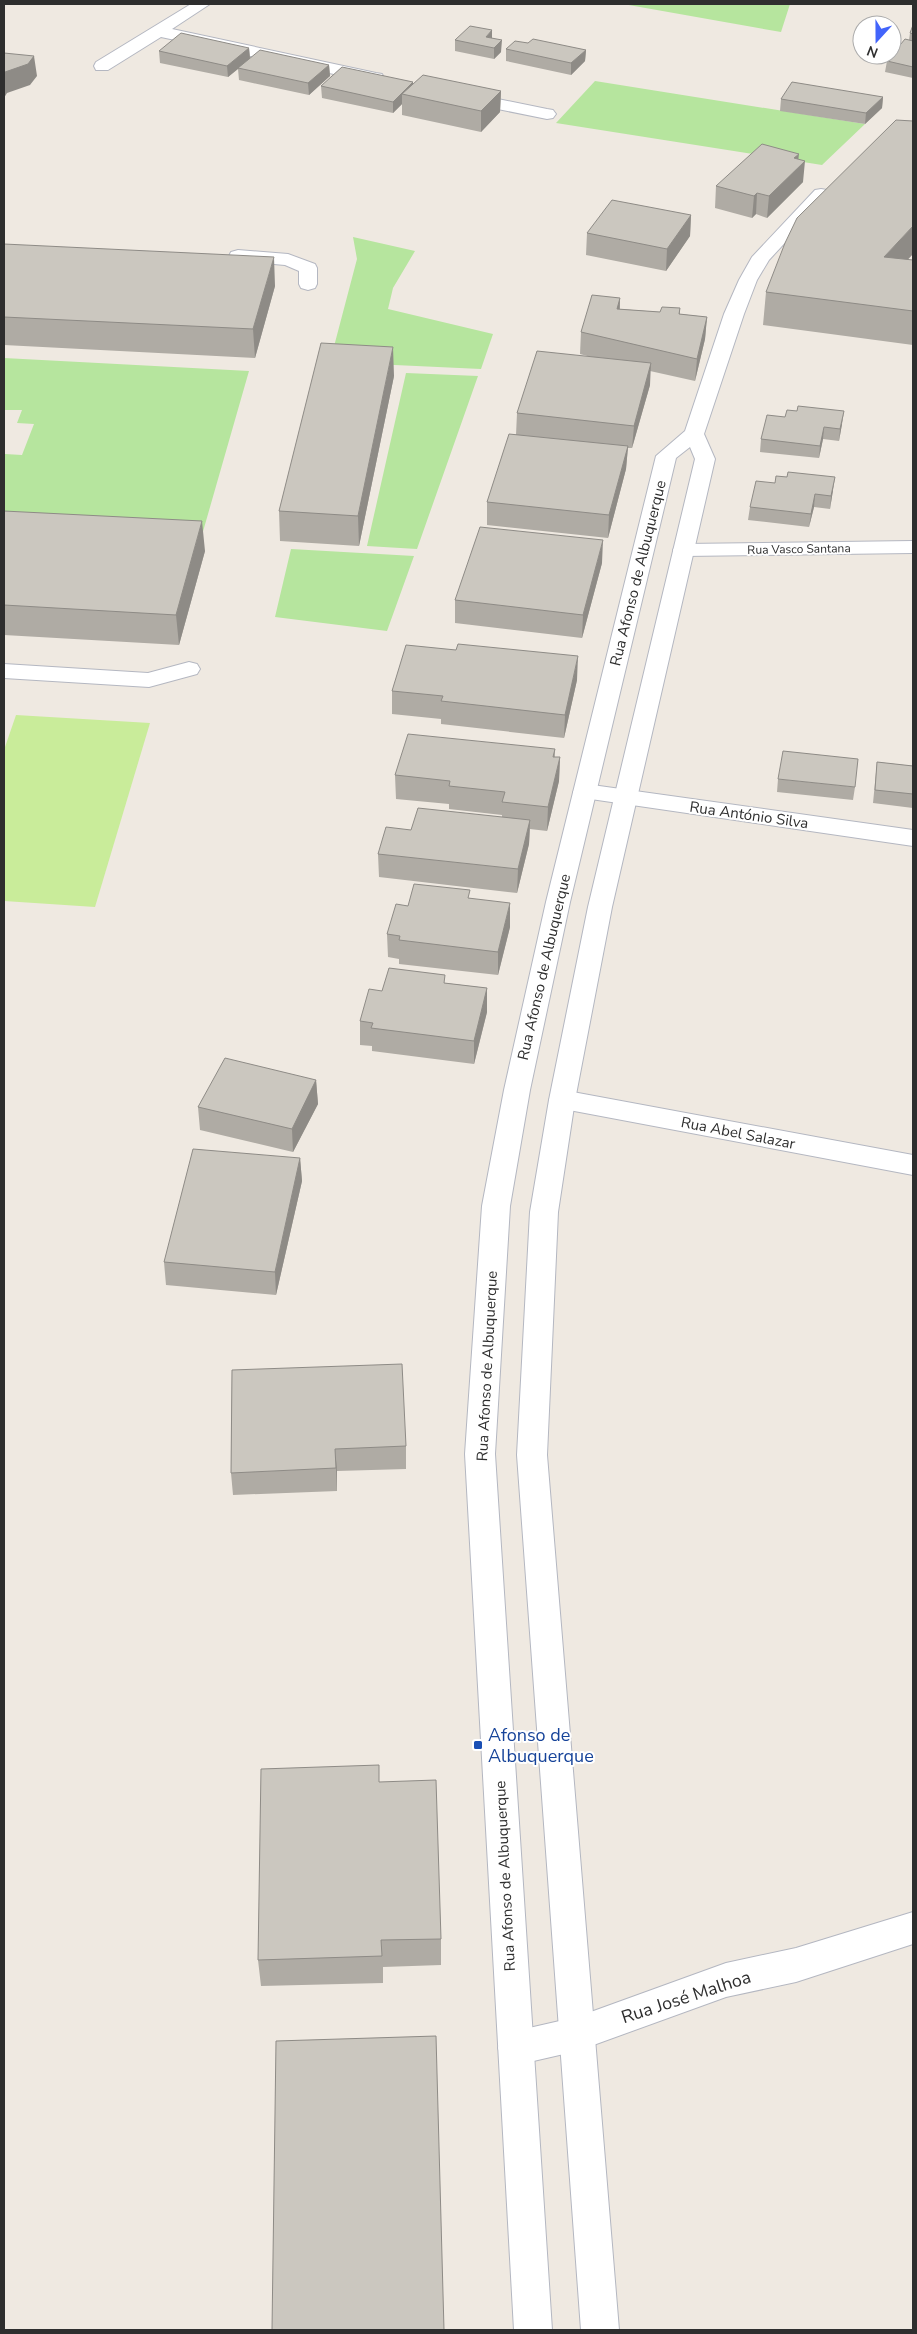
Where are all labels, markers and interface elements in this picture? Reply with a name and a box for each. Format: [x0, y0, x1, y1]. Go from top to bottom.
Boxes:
north arrow [852, 15, 902, 65]
text: N [864, 41, 881, 62]
street label: Rua Afonso de Albuquerque [605, 478, 671, 668]
street label: Rua Vasco Santana [747, 540, 851, 558]
street label: Rua António Silva [688, 797, 810, 833]
street label: Rua Afonso de Albuquerque [513, 872, 575, 1062]
street label: Rua Abel Salazar [679, 1112, 797, 1154]
street label: Rua Afonso de Albuquerque [472, 1270, 502, 1462]
place label: Afonso de Albuquerque [488, 1723, 594, 1768]
marker: Afonso de Albuquerque [472, 1739, 484, 1751]
street label: Rua Afonso de Albuquerque [490, 1780, 520, 1972]
street label: Rua José Malhoa [618, 1965, 754, 2029]

